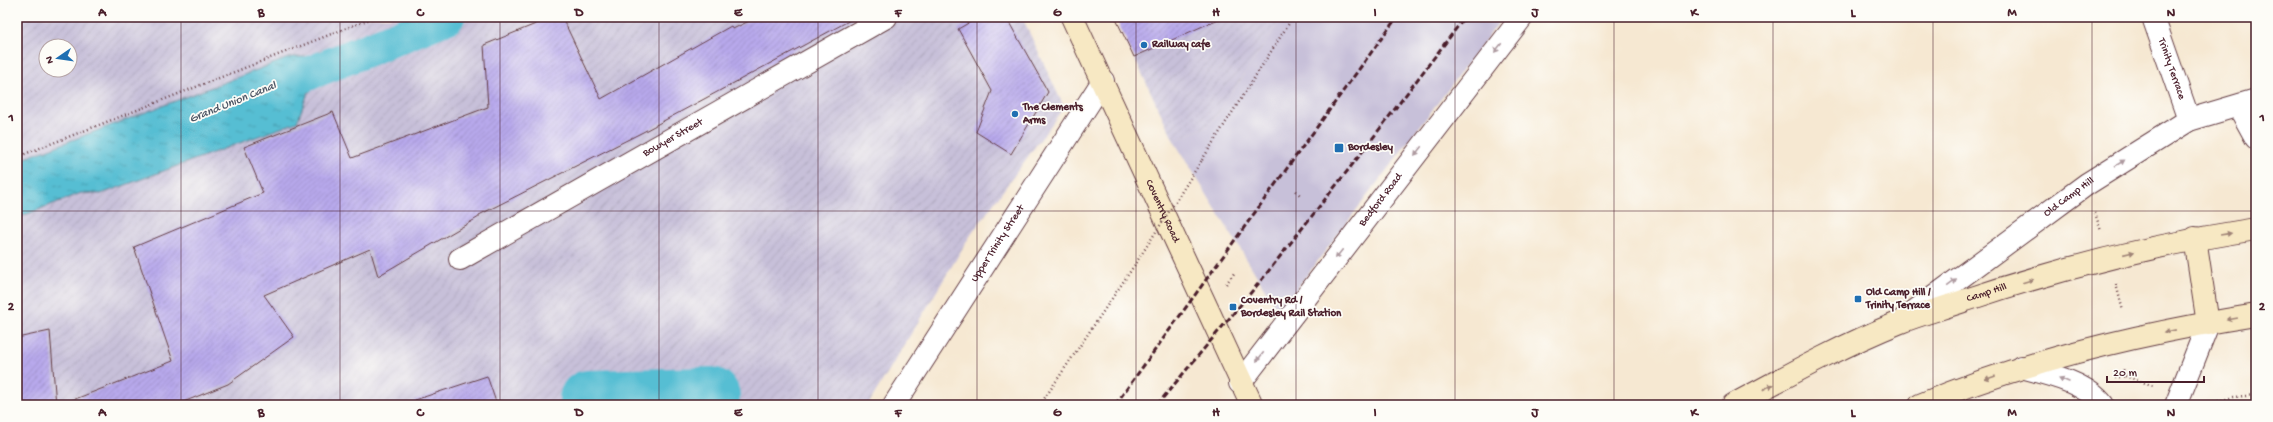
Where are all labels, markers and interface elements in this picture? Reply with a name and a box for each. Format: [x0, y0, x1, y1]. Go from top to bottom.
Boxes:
text: A [97, 6, 107, 21]
text: B [257, 6, 266, 21]
text: C [415, 6, 425, 21]
text: D [574, 6, 584, 21]
text: E [734, 6, 743, 21]
text: F [894, 6, 903, 21]
text: G [1053, 6, 1062, 21]
text: H [1212, 6, 1220, 21]
text: I [1373, 6, 1377, 21]
text: J [1531, 6, 1540, 21]
text: K [1689, 6, 1699, 21]
text: L [1851, 6, 1857, 21]
text: M [2007, 6, 2017, 21]
text: N [2167, 6, 2176, 21]
street label: Trinity Terrace [2155, 36, 2187, 101]
north arrow [38, 38, 78, 78]
place label: Railway cafe [1151, 38, 1212, 51]
marker: Railway cafe [1139, 40, 1149, 50]
one-way arrow [1494, 42, 1502, 53]
text: N [44, 55, 57, 65]
water label: Grand Union Canal [188, 79, 280, 127]
place label: The Clements Arms [1022, 101, 1084, 127]
marker: The Clements Arms [1010, 109, 1020, 119]
text: 1 [7, 111, 14, 126]
text: 1 [2258, 111, 2265, 126]
street label: Bowyer Street [640, 116, 706, 160]
marker: Bordesley [1333, 142, 1345, 154]
place label: Bordesley [1347, 142, 1393, 154]
one-way arrow [1414, 145, 1423, 156]
one-way arrow [2114, 160, 2126, 167]
street label: Bedford Road [1356, 170, 1406, 230]
street label: Old Camp Hill [2041, 175, 2097, 220]
street label: Coventry Road [1142, 178, 1182, 246]
street label: Upper Trinity Street [969, 202, 1028, 285]
one-way arrow [2219, 231, 2232, 237]
one-way arrow [1335, 248, 1343, 259]
one-way arrow [2123, 250, 2135, 256]
one-way arrow [2022, 278, 2034, 284]
one-way arrow [1946, 279, 1957, 288]
street label: Camp Hill [1965, 281, 2009, 305]
place label: Old Camp Hill / Trinity Terrace [1865, 287, 1931, 312]
place label: Coventry Rd / Bordesley Rail Station [1240, 294, 1342, 320]
marker: Old Camp Hill / Trinity Terrace [1853, 294, 1863, 304]
text: 2 [8, 300, 15, 315]
text: 2 [2259, 300, 2266, 315]
marker: Coventry Rd / Bordesley Rail Station [1228, 302, 1238, 312]
one-way arrow [2226, 317, 2238, 323]
one-way arrow [2164, 328, 2176, 334]
one-way arrow [1256, 351, 1264, 362]
scale bar [2107, 358, 2204, 384]
text: 20 m [2113, 367, 2138, 381]
one-way arrow [1984, 376, 1996, 382]
one-way arrow [2058, 377, 2069, 383]
one-way arrow [1762, 383, 1773, 390]
text: A [97, 406, 107, 421]
text: B [257, 406, 266, 421]
text: C [415, 406, 425, 421]
text: D [574, 406, 584, 421]
text: E [734, 406, 743, 421]
text: F [894, 406, 903, 421]
text: G [1053, 406, 1062, 421]
text: H [1212, 406, 1220, 421]
text: I [1373, 406, 1377, 421]
text: J [1531, 406, 1540, 421]
text: K [1689, 406, 1699, 421]
text: L [1851, 406, 1857, 421]
text: M [2007, 406, 2017, 421]
text: N [2167, 406, 2176, 421]

